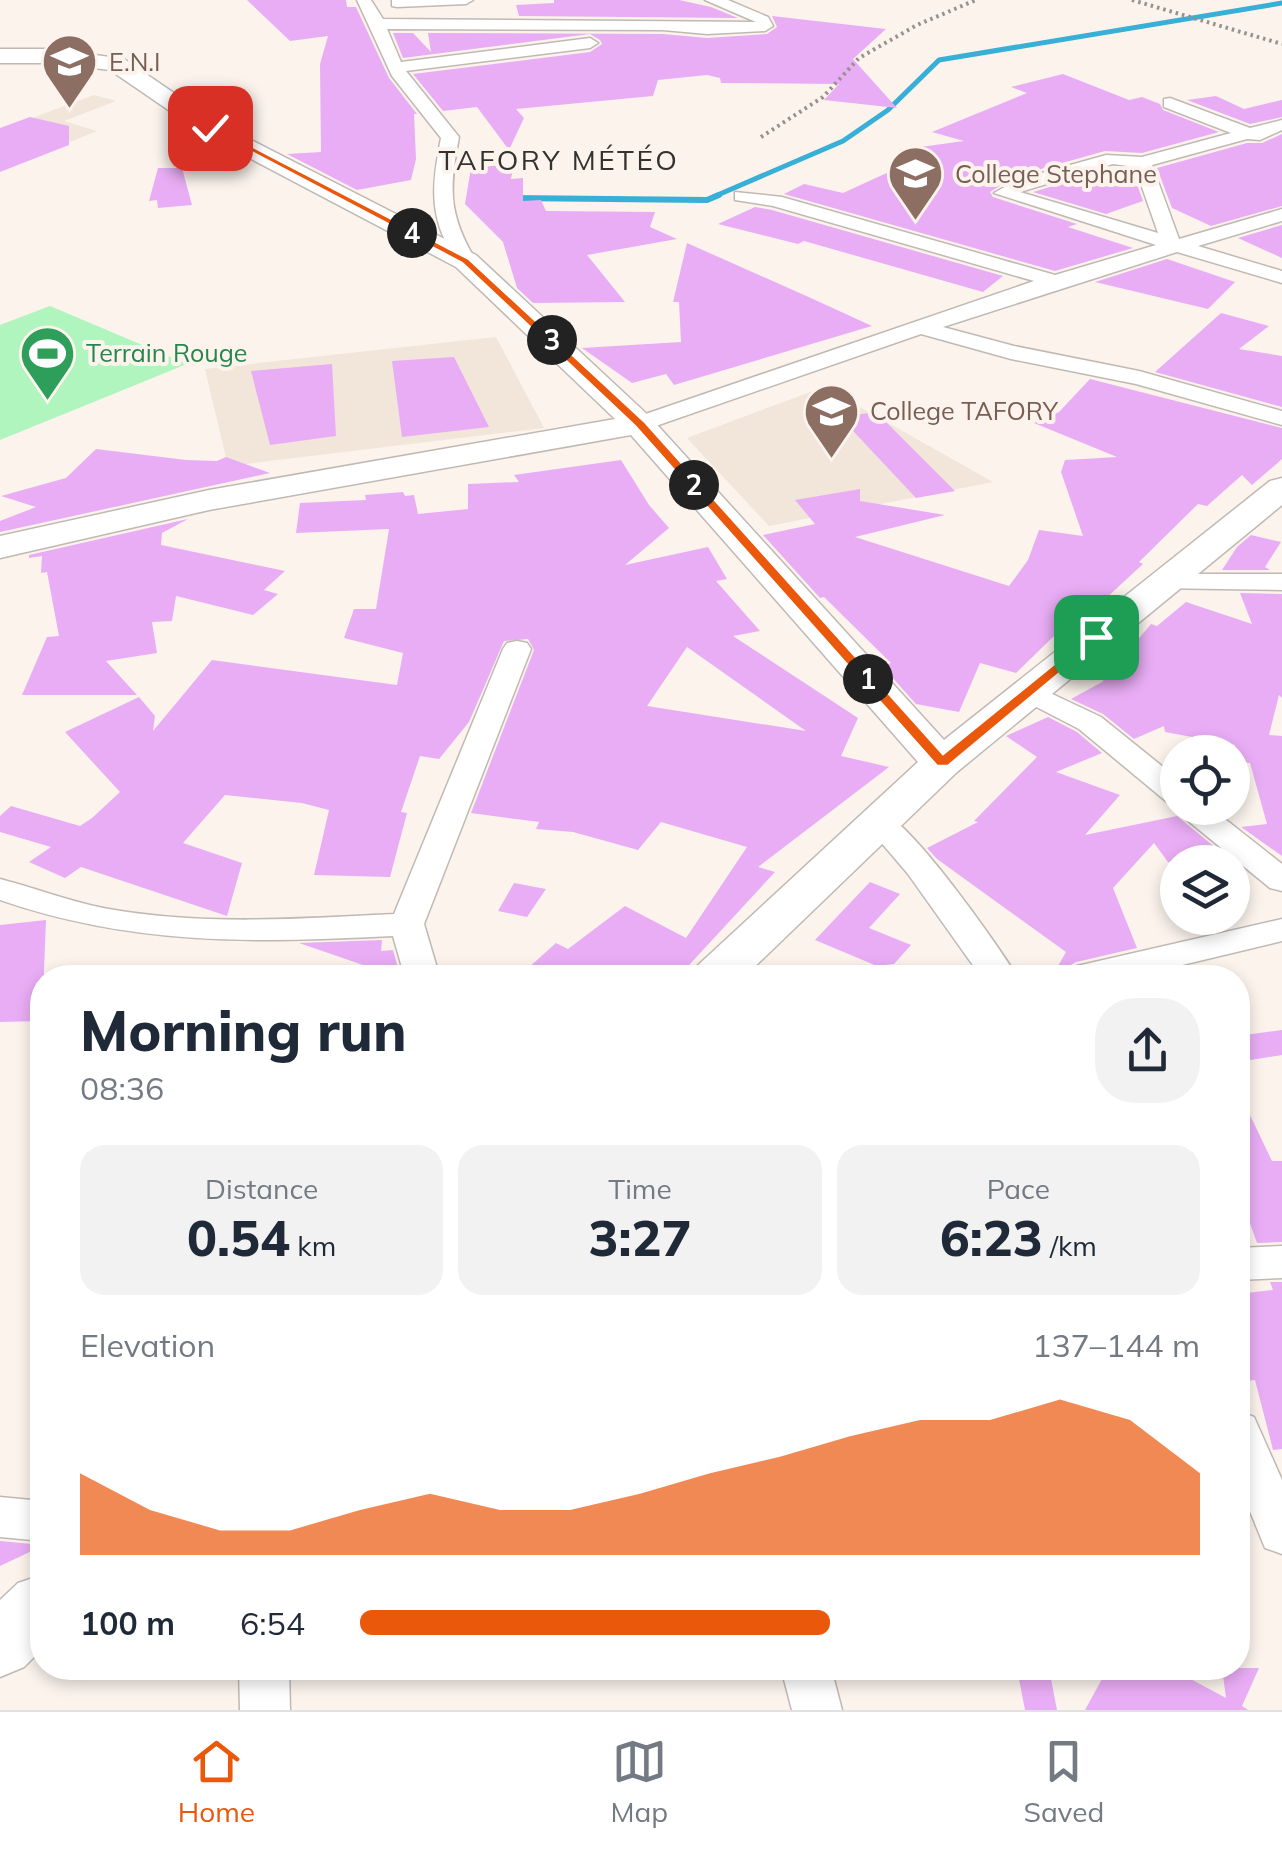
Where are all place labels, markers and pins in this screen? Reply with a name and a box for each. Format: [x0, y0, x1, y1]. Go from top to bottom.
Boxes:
school or university icon: E.N.I [40, 32, 100, 111]
place label: E.N.I [109, 46, 161, 77]
pin [168, 86, 253, 171]
school or university icon: College Stephane [886, 144, 946, 223]
place label: College Stephane [955, 158, 1157, 189]
pin: 4 [387, 208, 437, 258]
pin: 3 [527, 315, 577, 365]
sports icon: Terrain Rouge [17, 323, 77, 402]
place label: Terrain Rouge [86, 337, 247, 368]
school or university icon: College TAFORY [801, 381, 861, 460]
place label: College TAFORY [870, 395, 1059, 426]
pin: 2 [669, 460, 719, 510]
pin [1054, 595, 1139, 680]
pin: 1 [843, 654, 893, 704]

